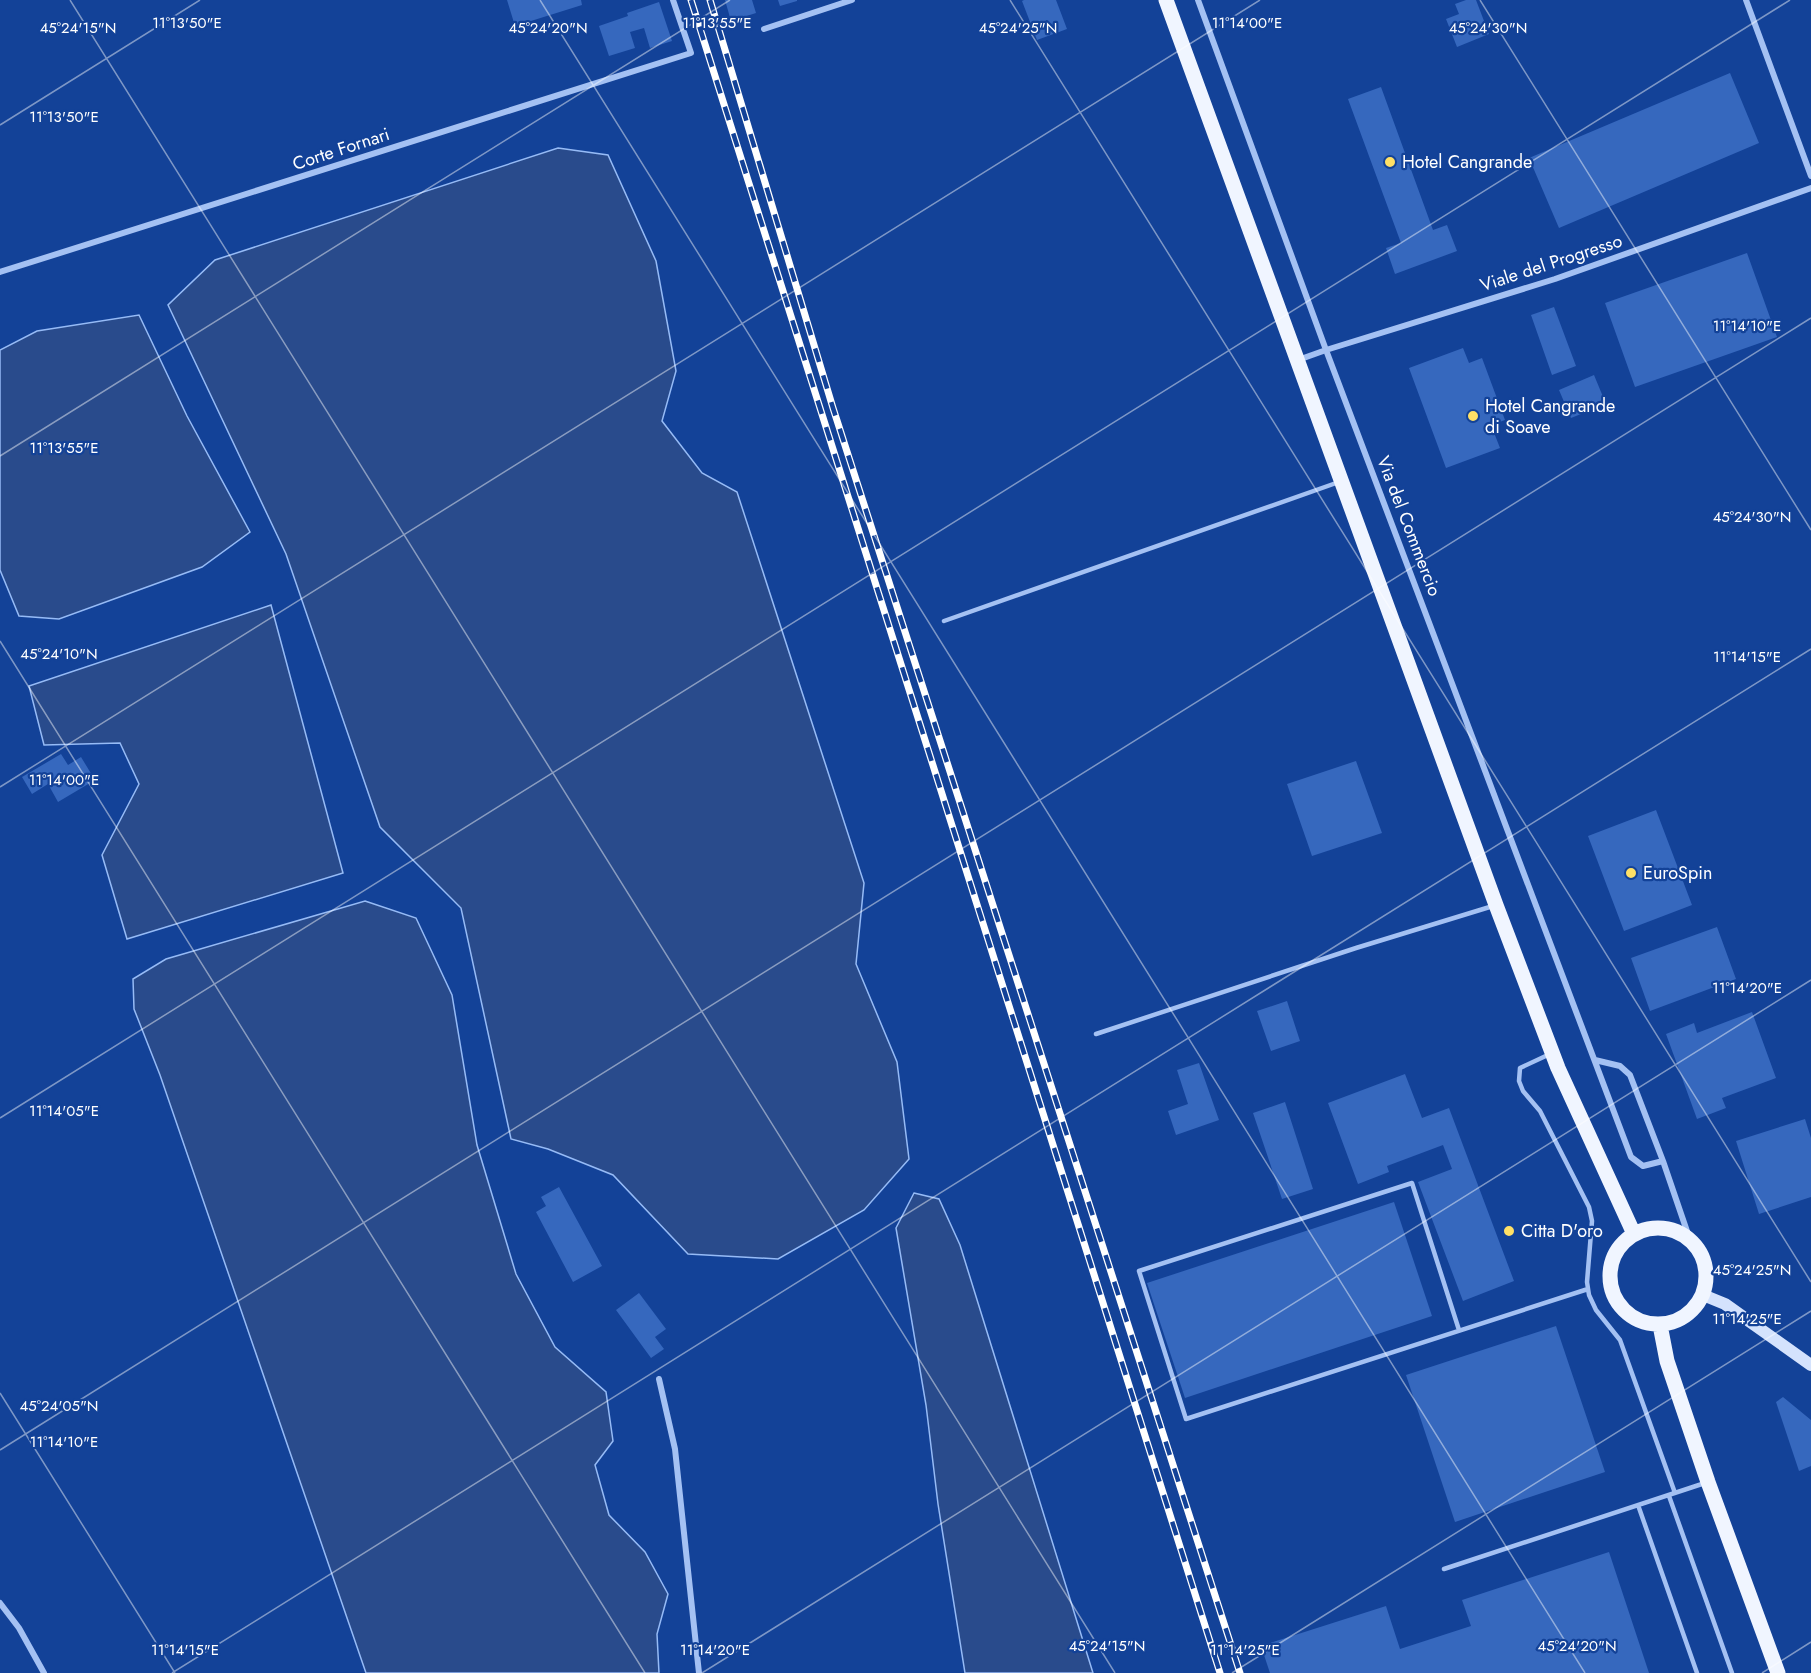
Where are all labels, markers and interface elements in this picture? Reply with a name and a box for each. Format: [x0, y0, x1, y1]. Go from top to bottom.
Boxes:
text: 11°13'50"E [152, 12, 222, 34]
text: 11°13'55"E [682, 12, 752, 34]
text: 11°14'00"E [1212, 12, 1282, 34]
text: 45°24'15"N [40, 17, 116, 39]
text: 45°24'20"N [508, 17, 588, 39]
text: 45°24'25"N [979, 17, 1057, 39]
text: 45°24'30"N [1449, 17, 1527, 39]
text: 11°13'50"E [29, 106, 99, 128]
street label: Corte Fornari [289, 121, 393, 177]
place label: Hotel Cangrande [1402, 149, 1532, 175]
marker: Hotel Cangrande [1383, 155, 1397, 169]
street label: Viale del Progresso [1477, 228, 1626, 298]
text: 11°14'10"E [1713, 315, 1781, 337]
place label: Hotel Cangrande di Soave [1485, 393, 1615, 440]
marker: Hotel Cangrande di Soave [1466, 409, 1480, 423]
text: 11°13'55"E [29, 437, 99, 459]
street label: Via del Commercio [1370, 452, 1448, 600]
text: 45°24'30"N [1713, 506, 1791, 528]
text: 45°24'10"N [20, 643, 98, 665]
text: 11°14'15"E [1713, 646, 1781, 668]
text: 11°14'00"E [29, 769, 99, 791]
place label: EuroSpin [1643, 860, 1712, 886]
marker: EuroSpin [1624, 866, 1638, 880]
text: 11°14'20"E [1712, 977, 1782, 999]
text: 11°14'05"E [29, 1100, 99, 1122]
place label: Citta D'oro [1521, 1218, 1603, 1244]
marker: Citta D'oro [1502, 1224, 1516, 1238]
text: 45°24'25"N [1713, 1259, 1791, 1281]
text: 11°14'25"E [1712, 1308, 1782, 1330]
text: 45°24'05"N [20, 1395, 99, 1417]
text: 11°14'10"E [30, 1431, 98, 1453]
text: 45°24'15"N [1069, 1635, 1145, 1657]
text: 45°24'20"N [1537, 1635, 1617, 1657]
text: 11°14'15"E [151, 1639, 219, 1661]
text: 11°14'20"E [680, 1639, 750, 1661]
text: 11°14'25"E [1210, 1639, 1280, 1661]

